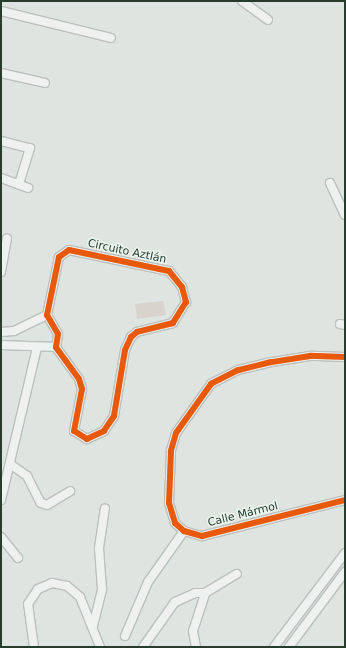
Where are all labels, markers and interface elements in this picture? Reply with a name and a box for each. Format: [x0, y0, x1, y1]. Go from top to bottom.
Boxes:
street label: Circuito Aztlán [86, 237, 168, 267]
street label: Calle Mármol [207, 500, 279, 530]

